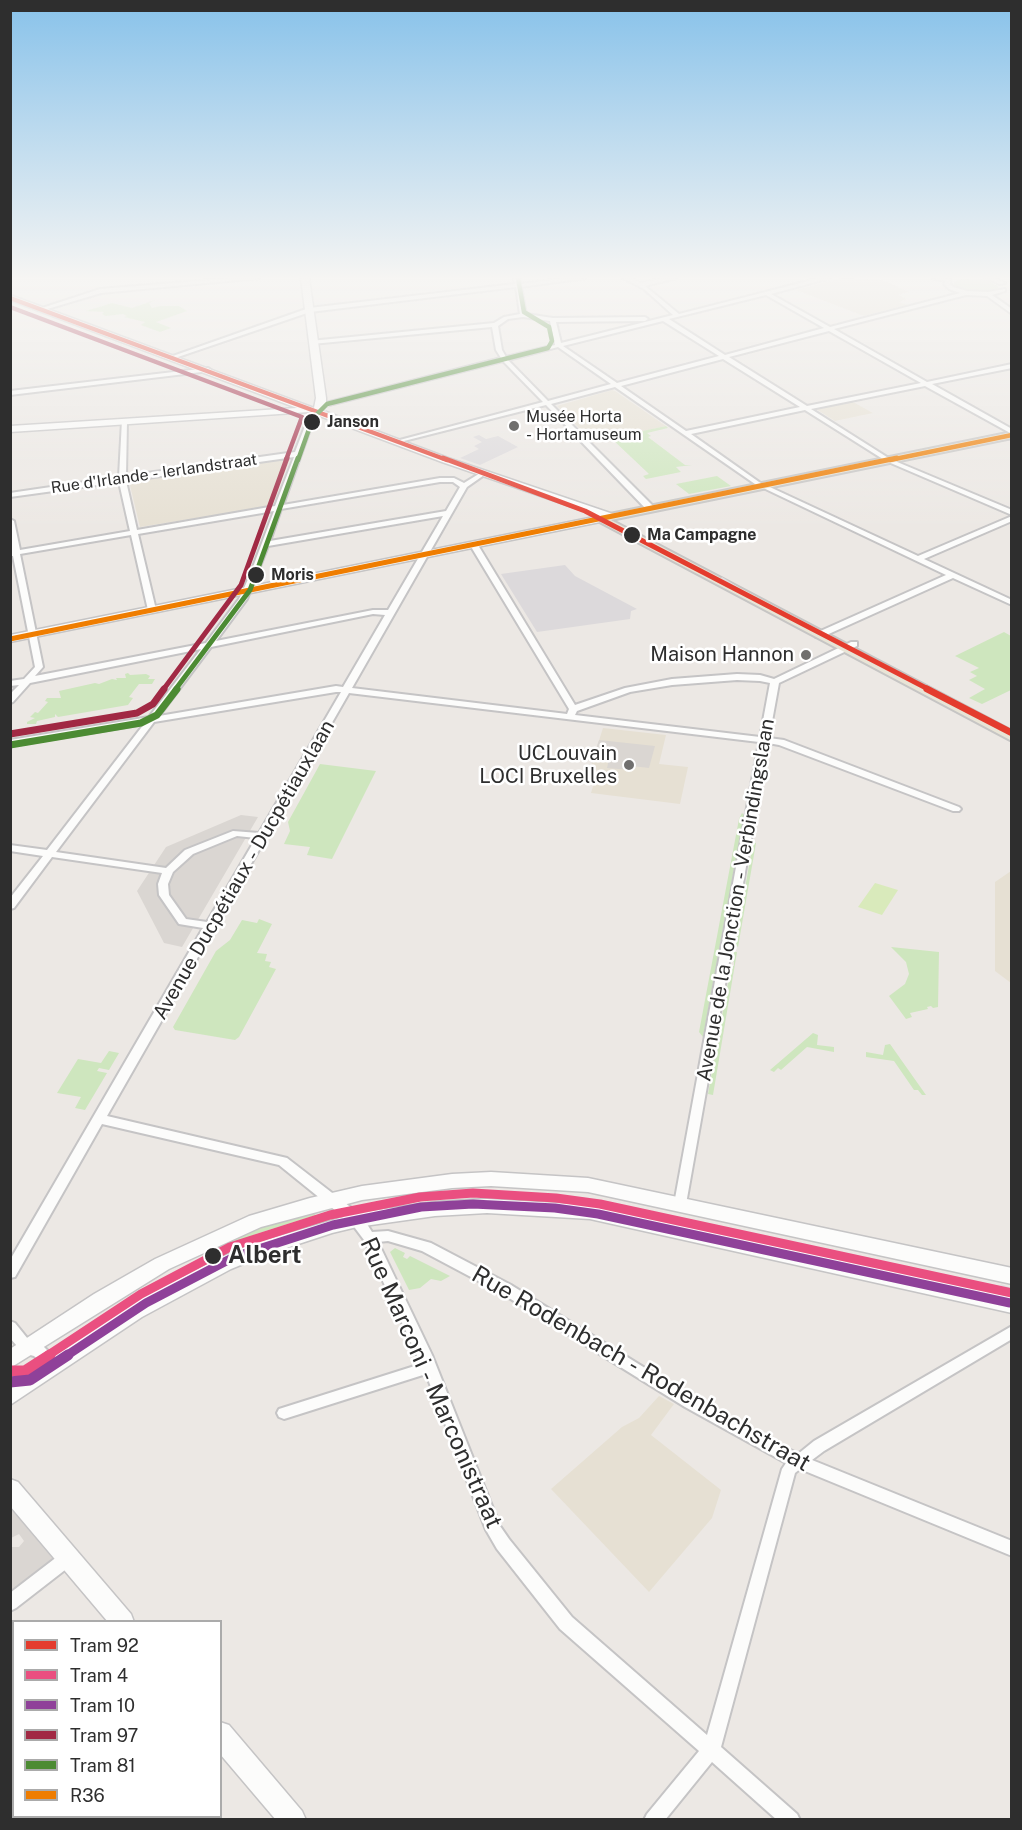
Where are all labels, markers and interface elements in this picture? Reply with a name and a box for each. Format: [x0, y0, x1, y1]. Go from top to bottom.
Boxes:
place label: Musée Horta - Hortamuseum [526, 407, 642, 445]
marker: Janson [302, 412, 322, 432]
place label: Janson [327, 412, 379, 432]
marker: Musée Horta - Hortamuseum [507, 419, 521, 433]
street label: Rue d'Irlande - Ierlandstraat [50, 450, 258, 498]
marker: Ma Campagne [622, 525, 642, 545]
place label: Ma Campagne [647, 525, 756, 545]
marker: Moris [246, 565, 266, 585]
place label: Moris [271, 565, 314, 585]
place label: Maison Hannon [650, 643, 794, 667]
marker: Maison Hannon [799, 648, 813, 662]
street label: Avenue Ducpétiaux - Ducpétiauxlaan [148, 716, 340, 1024]
street label: Avenue de la Jonction - Verbindingslaan [692, 717, 780, 1083]
place label: UCLouvain LOCI Bruxelles [479, 742, 617, 789]
marker: UCLouvain LOCI Bruxelles [622, 758, 636, 772]
street label: Rue Marconi - Marconistraat [354, 1233, 508, 1533]
place label: Albert [228, 1242, 301, 1270]
marker: Albert [203, 1246, 223, 1266]
street label: Rue Rodenbach - Rodenbachstraat [467, 1260, 815, 1478]
legend [12, 1620, 222, 1818]
text: Tram 92 [70, 1635, 139, 1656]
text: Tram 4 [70, 1665, 128, 1686]
text: Tram 10 [70, 1695, 135, 1716]
text: Tram 97 [70, 1725, 138, 1746]
text: Tram 81 [70, 1755, 136, 1776]
text: R36 [70, 1785, 105, 1806]

